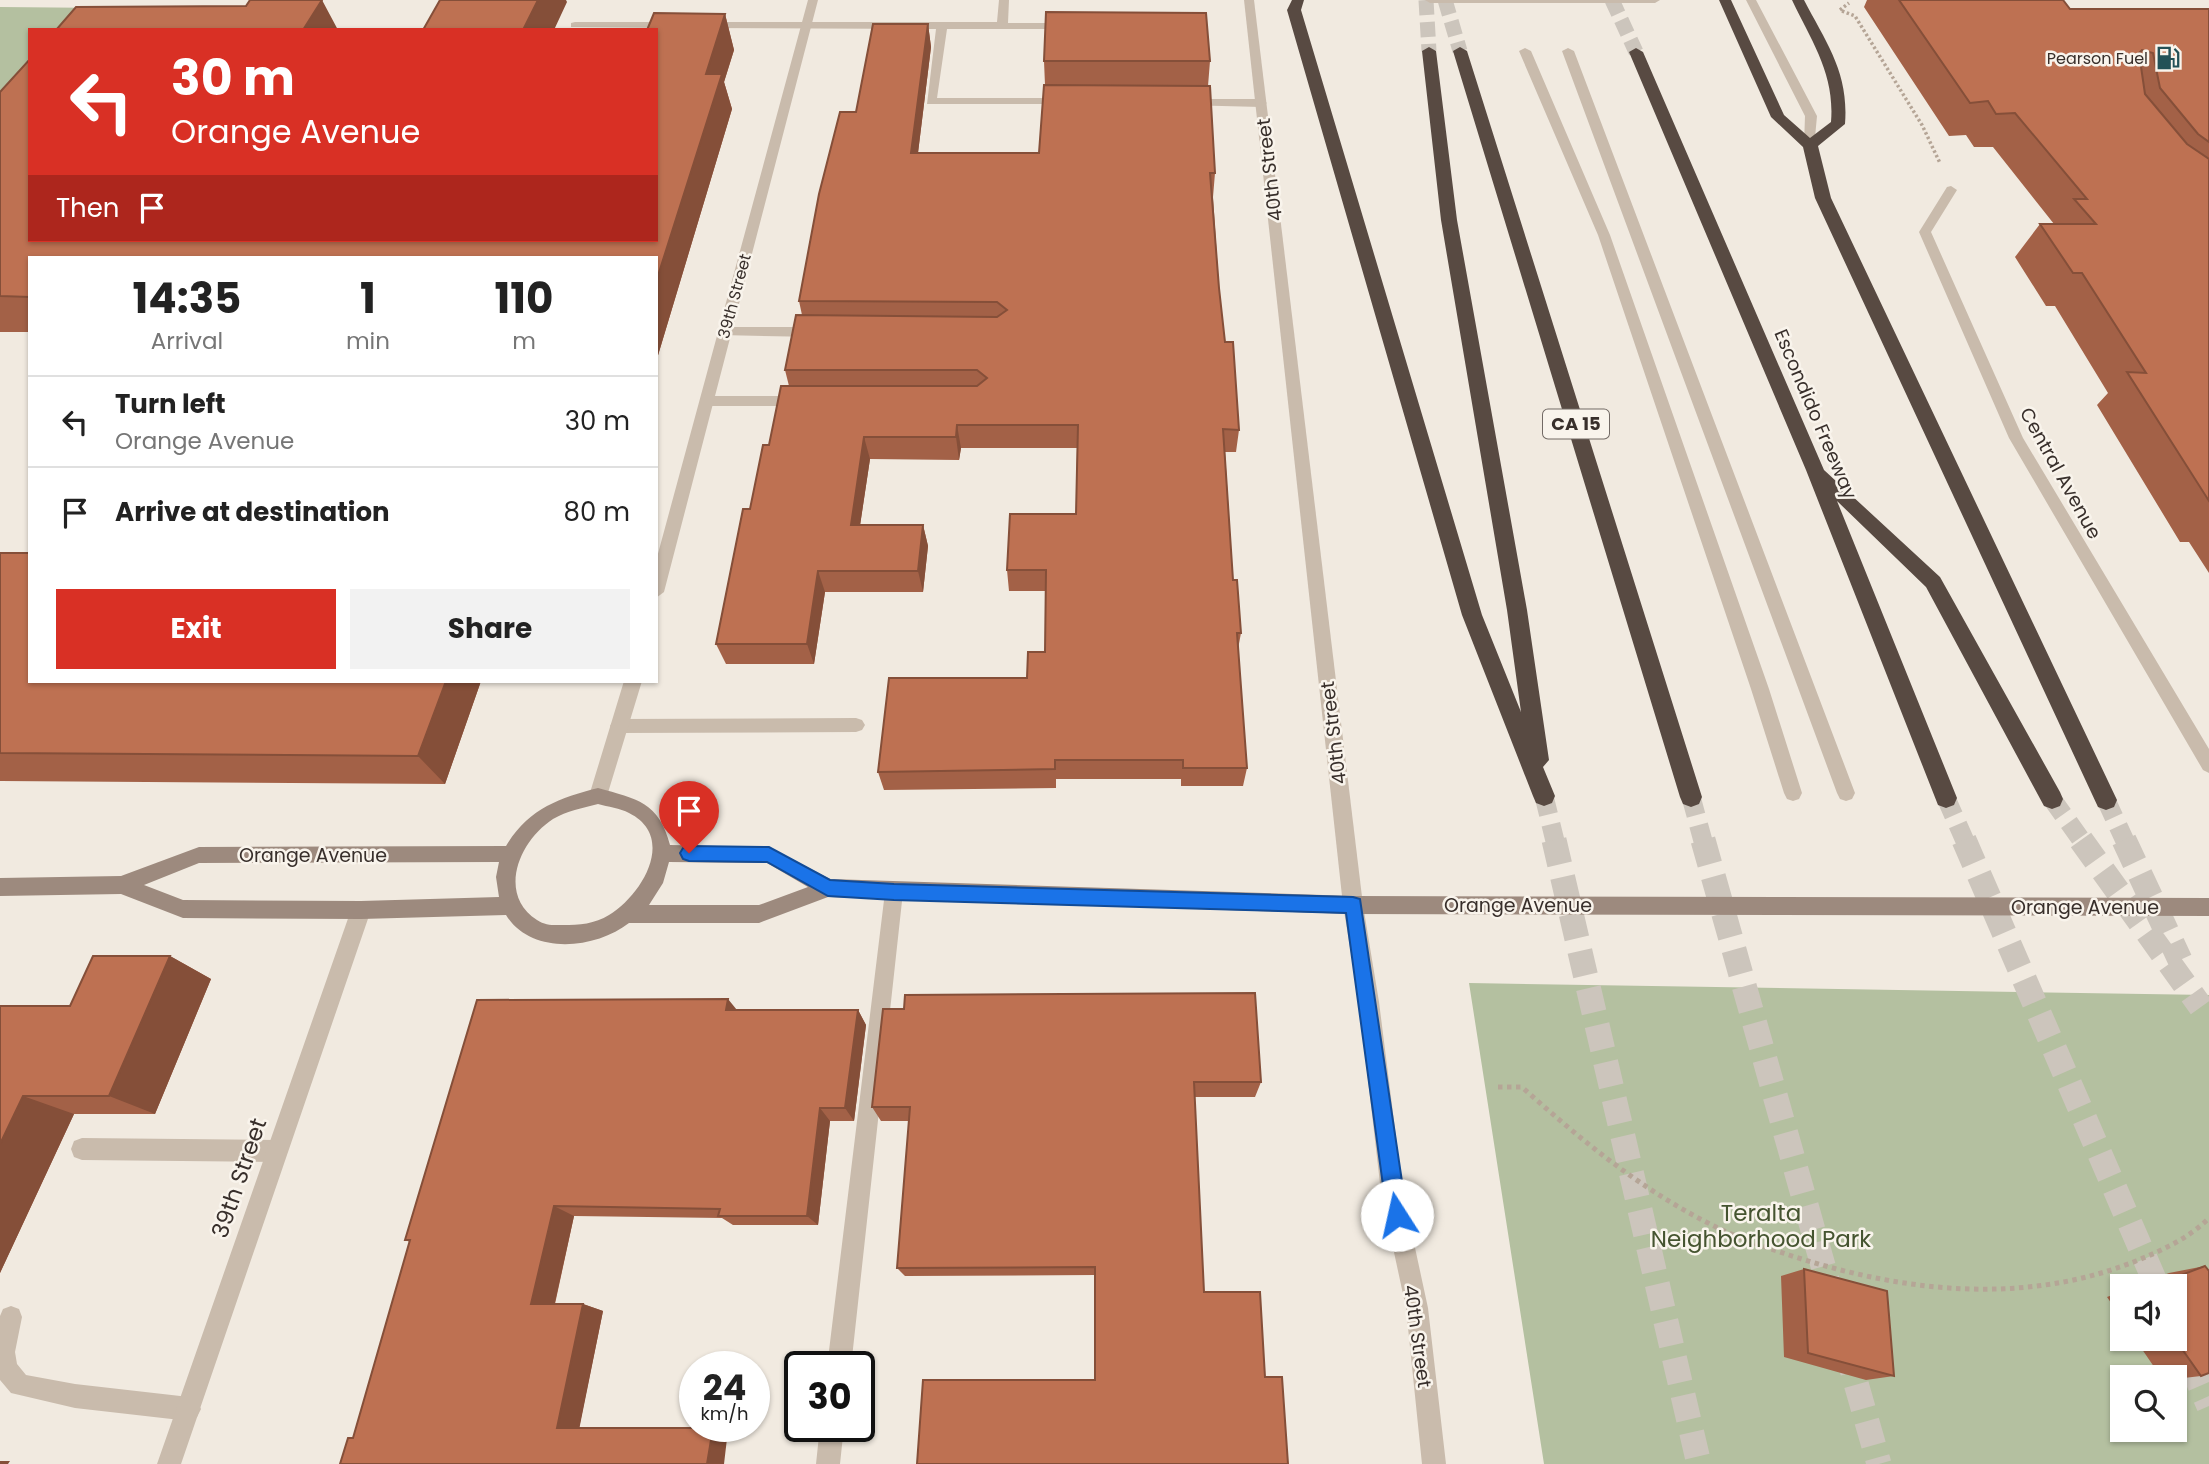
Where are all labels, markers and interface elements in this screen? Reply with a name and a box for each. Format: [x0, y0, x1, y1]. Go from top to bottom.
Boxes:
text: 30 m [171, 44, 295, 112]
fuel station icon: Pearson Fuel [2154, 44, 2182, 72]
place label: Pearson Fuel [2047, 47, 2148, 70]
icon: left [56, 56, 147, 147]
text: Orange Avenue [171, 109, 420, 154]
street label: 40th Street [1250, 117, 1289, 223]
icon: arrive [133, 189, 171, 227]
text: Then [56, 190, 119, 226]
street label: 39th Street [712, 251, 757, 341]
text: 14:35 [133, 269, 241, 328]
text: 1 [360, 269, 376, 328]
text: 110 [495, 269, 553, 328]
text: Arrival [151, 325, 223, 357]
text: min [346, 325, 390, 357]
text: m [512, 325, 536, 357]
street label: Escondido Freeway [1767, 325, 1864, 504]
text: Turn left [115, 386, 226, 422]
icon: left [56, 403, 94, 441]
text: 30 m [565, 403, 630, 439]
street label: Central Avenue [2013, 403, 2108, 544]
road number: CA 15 [1543, 410, 1609, 438]
text: Orange Avenue [115, 425, 294, 457]
icon: arrive [56, 494, 94, 532]
text: Arrive at destination [115, 494, 390, 530]
text: 80 m [564, 494, 630, 530]
button: Exit [56, 589, 336, 669]
button: Share [350, 589, 630, 669]
street label: 40th Street [1314, 680, 1353, 786]
pin [659, 781, 719, 853]
icon: arrive [670, 792, 708, 830]
street label: Orange Avenue [239, 842, 387, 869]
street label: Orange Avenue [1444, 892, 1592, 919]
street label: Orange Avenue [2011, 894, 2159, 921]
street label: 39th Street [204, 1114, 274, 1242]
position arrow [1360, 1178, 1434, 1252]
park label: Teralta Neighborhood Park [1651, 1197, 1871, 1255]
map controls [2110, 1274, 2187, 1442]
button: sound [2110, 1274, 2187, 1351]
street label: 40th Street [1397, 1283, 1438, 1389]
speed limit sign: 30 [784, 1351, 875, 1442]
text: 24 [703, 1363, 746, 1412]
button: search [2110, 1365, 2187, 1442]
text: km/h [701, 1401, 748, 1426]

